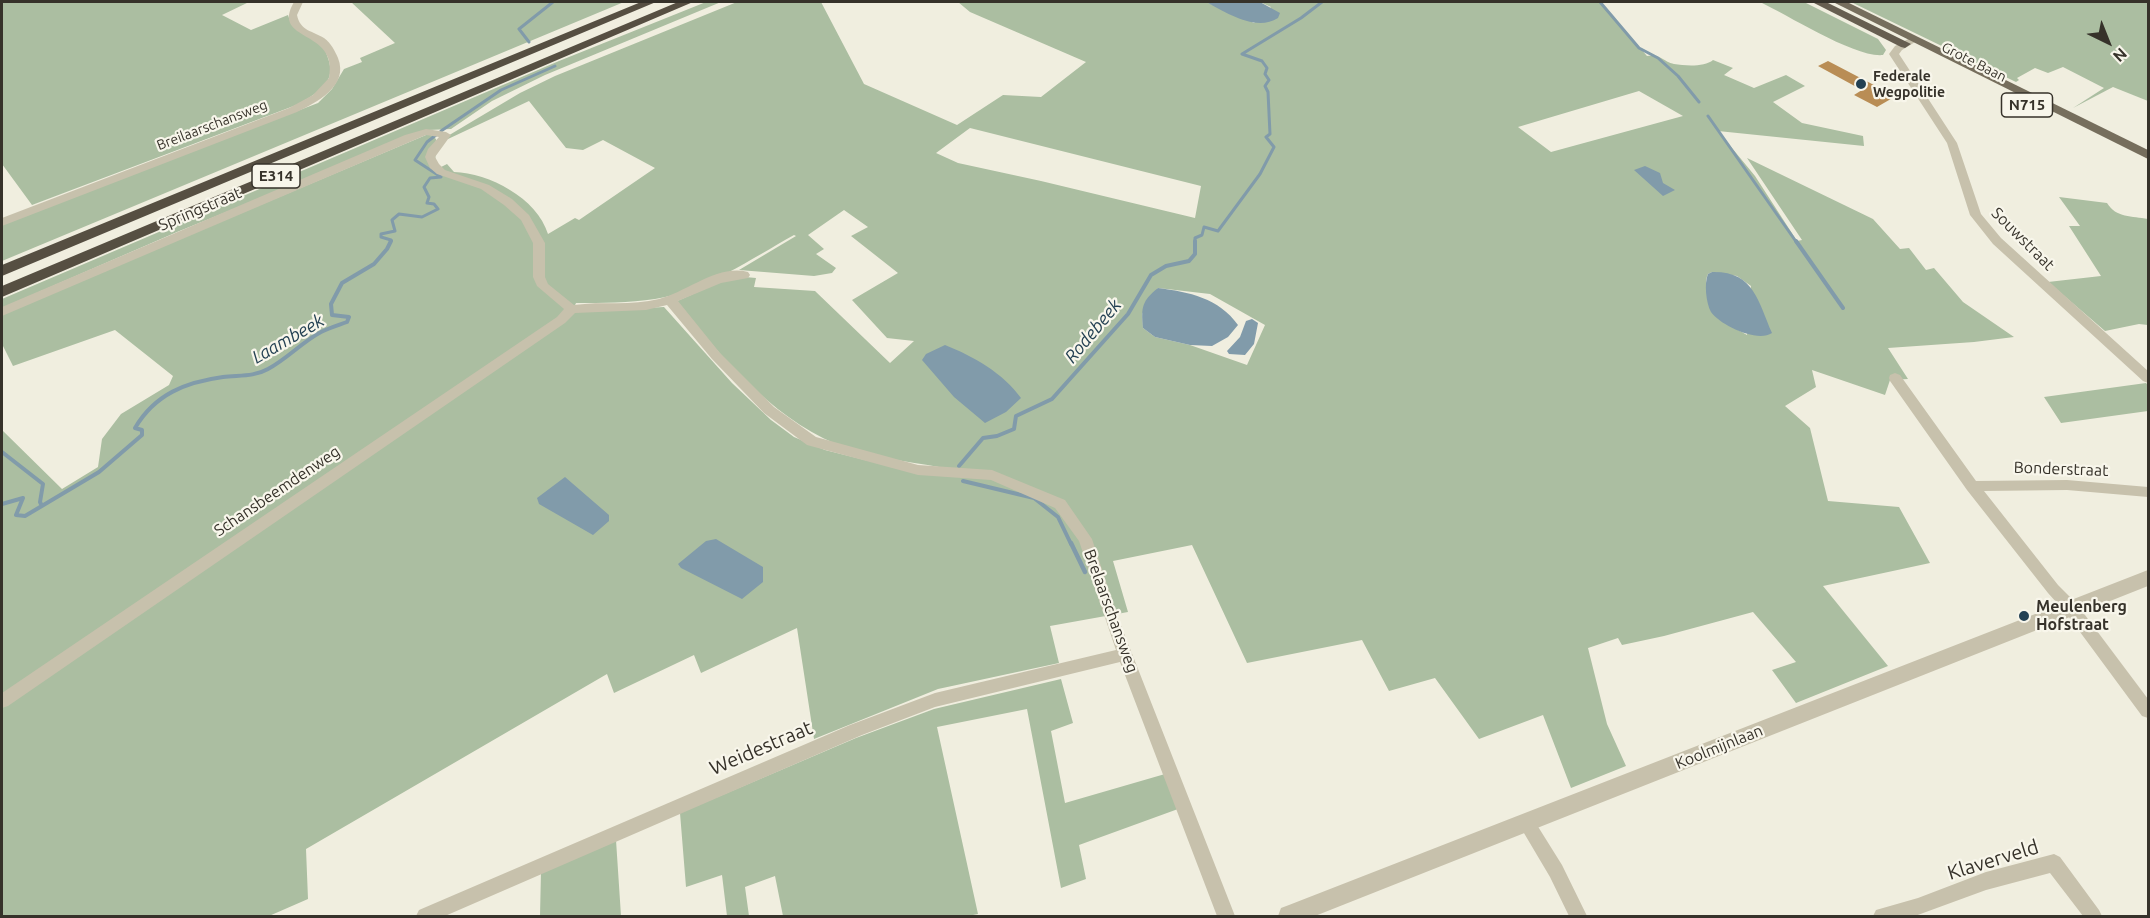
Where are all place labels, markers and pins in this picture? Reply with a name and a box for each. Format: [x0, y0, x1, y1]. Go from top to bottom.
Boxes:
place label: Federale Wegpolitie [1873, 68, 1945, 100]
marker: Federale Wegpolitie [1854, 77, 1868, 91]
place label: Meulenberg Hofstraat [2036, 597, 2127, 635]
marker: Meulenberg Hofstraat [2017, 609, 2031, 623]

